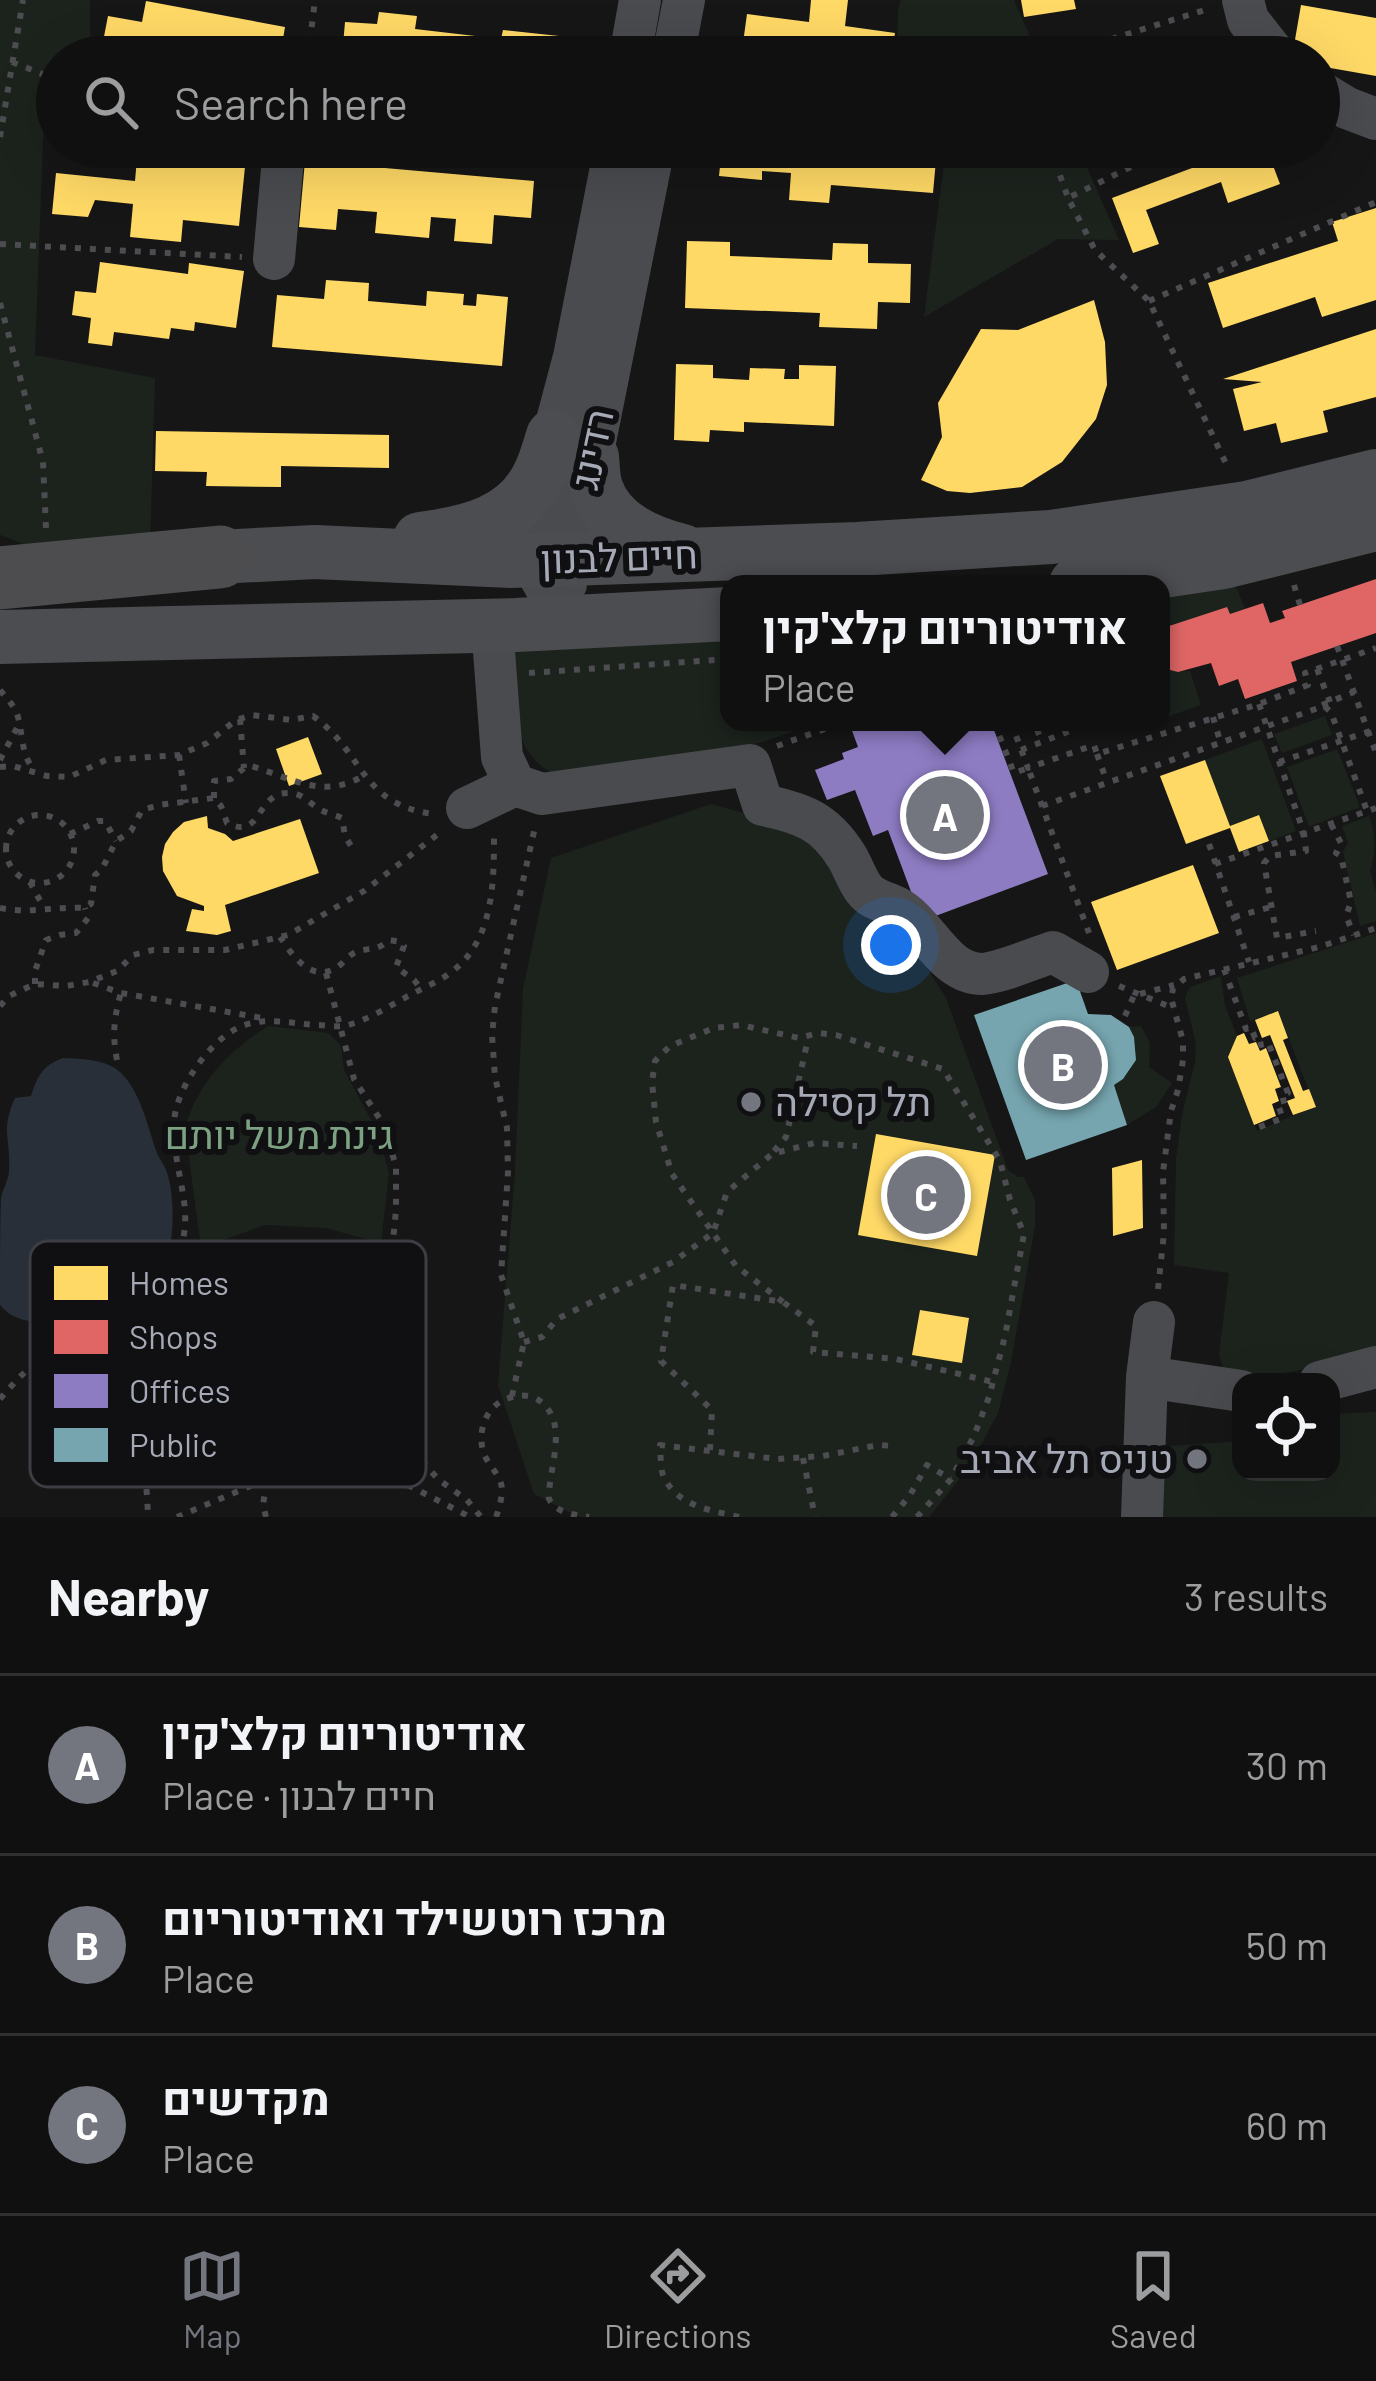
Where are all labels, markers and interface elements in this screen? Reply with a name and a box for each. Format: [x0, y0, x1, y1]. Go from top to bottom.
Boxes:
search box [36, 36, 1340, 168]
icon: search [78, 69, 144, 135]
text: Search here [174, 75, 408, 129]
street label: רדינג [559, 404, 622, 493]
street label: חיים לבנון [540, 529, 698, 582]
popup [720, 575, 1170, 731]
text: אודיטוריום קלצ'קין [763, 599, 1127, 653]
text: Place [763, 663, 856, 710]
pin: A [906, 770, 984, 860]
your location [861, 915, 921, 975]
pin: B [1024, 1020, 1102, 1110]
place label: תל קסילה [775, 1077, 931, 1124]
marker: תל קסילה [738, 1089, 764, 1115]
park label: גינת משל יותם [164, 1110, 394, 1157]
pin: C [887, 1150, 965, 1240]
legend [30, 1241, 426, 1487]
text: Homes [129, 1262, 229, 1302]
text: Shops [129, 1316, 218, 1356]
text: Offices [129, 1370, 231, 1410]
map controls [1232, 1373, 1340, 1481]
button: locate [1232, 1373, 1340, 1481]
text: Public [129, 1424, 217, 1464]
place label: טניס תל אביב [960, 1434, 1173, 1481]
marker: טניס תל אביב [1184, 1446, 1210, 1472]
text: Nearby [48, 1565, 209, 1626]
text: 3 results [1184, 1572, 1328, 1619]
text: אודיטוריום קלצ'קין [162, 1705, 527, 1759]
text: A [74, 1741, 100, 1788]
text: 30 m [1246, 1741, 1328, 1788]
text: Place · חיים לבנון [162, 1771, 436, 1818]
text: מרכז רוטשילד ואודיטוריום [162, 1890, 667, 1944]
text: B [75, 1921, 99, 1968]
text: 50 m [1246, 1921, 1328, 1968]
text: Place [162, 1954, 255, 2001]
text: מקדשים [162, 2070, 330, 2124]
text: C [75, 2101, 99, 2148]
text: 60 m [1246, 2101, 1328, 2148]
text: Place [162, 2134, 255, 2181]
tab: Map [179, 2243, 245, 2355]
tab: Directions [604, 2243, 751, 2355]
tab: Saved [1110, 2243, 1197, 2355]

